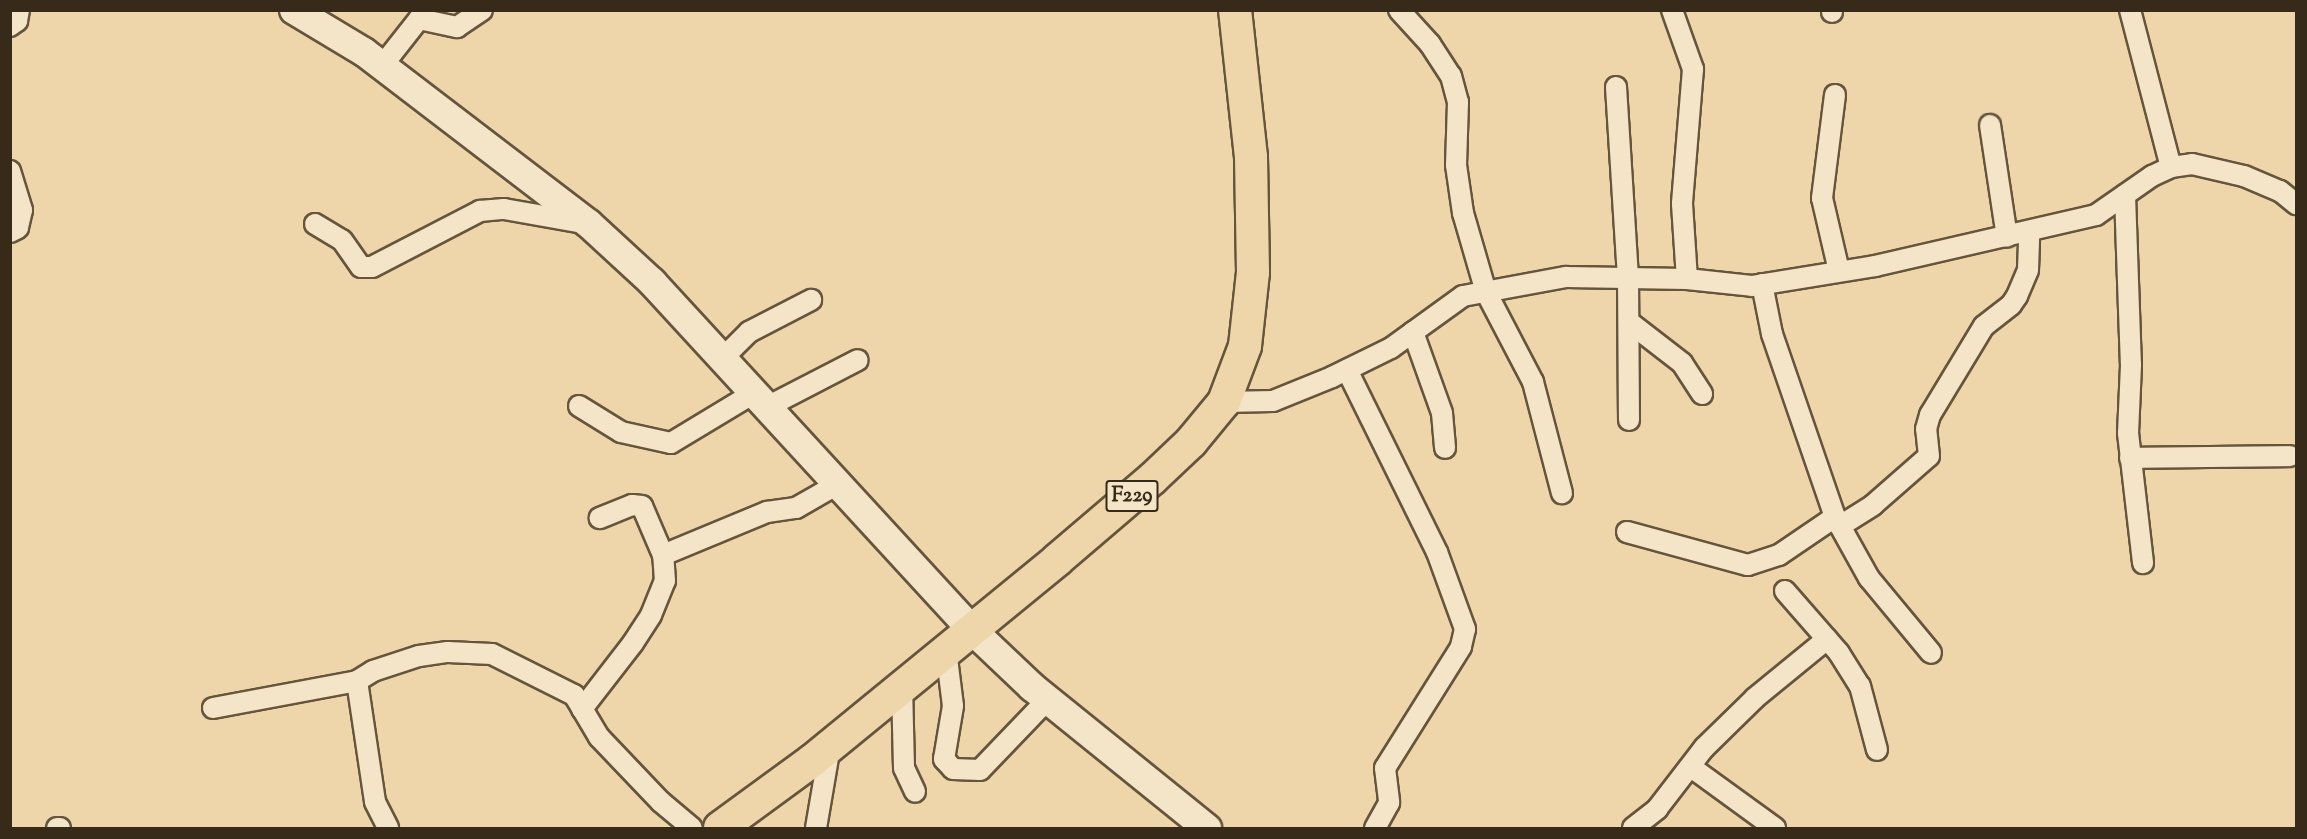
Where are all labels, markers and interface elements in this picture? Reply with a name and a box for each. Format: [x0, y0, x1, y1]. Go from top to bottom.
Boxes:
road number: F229 [1105, 478, 1159, 514]

